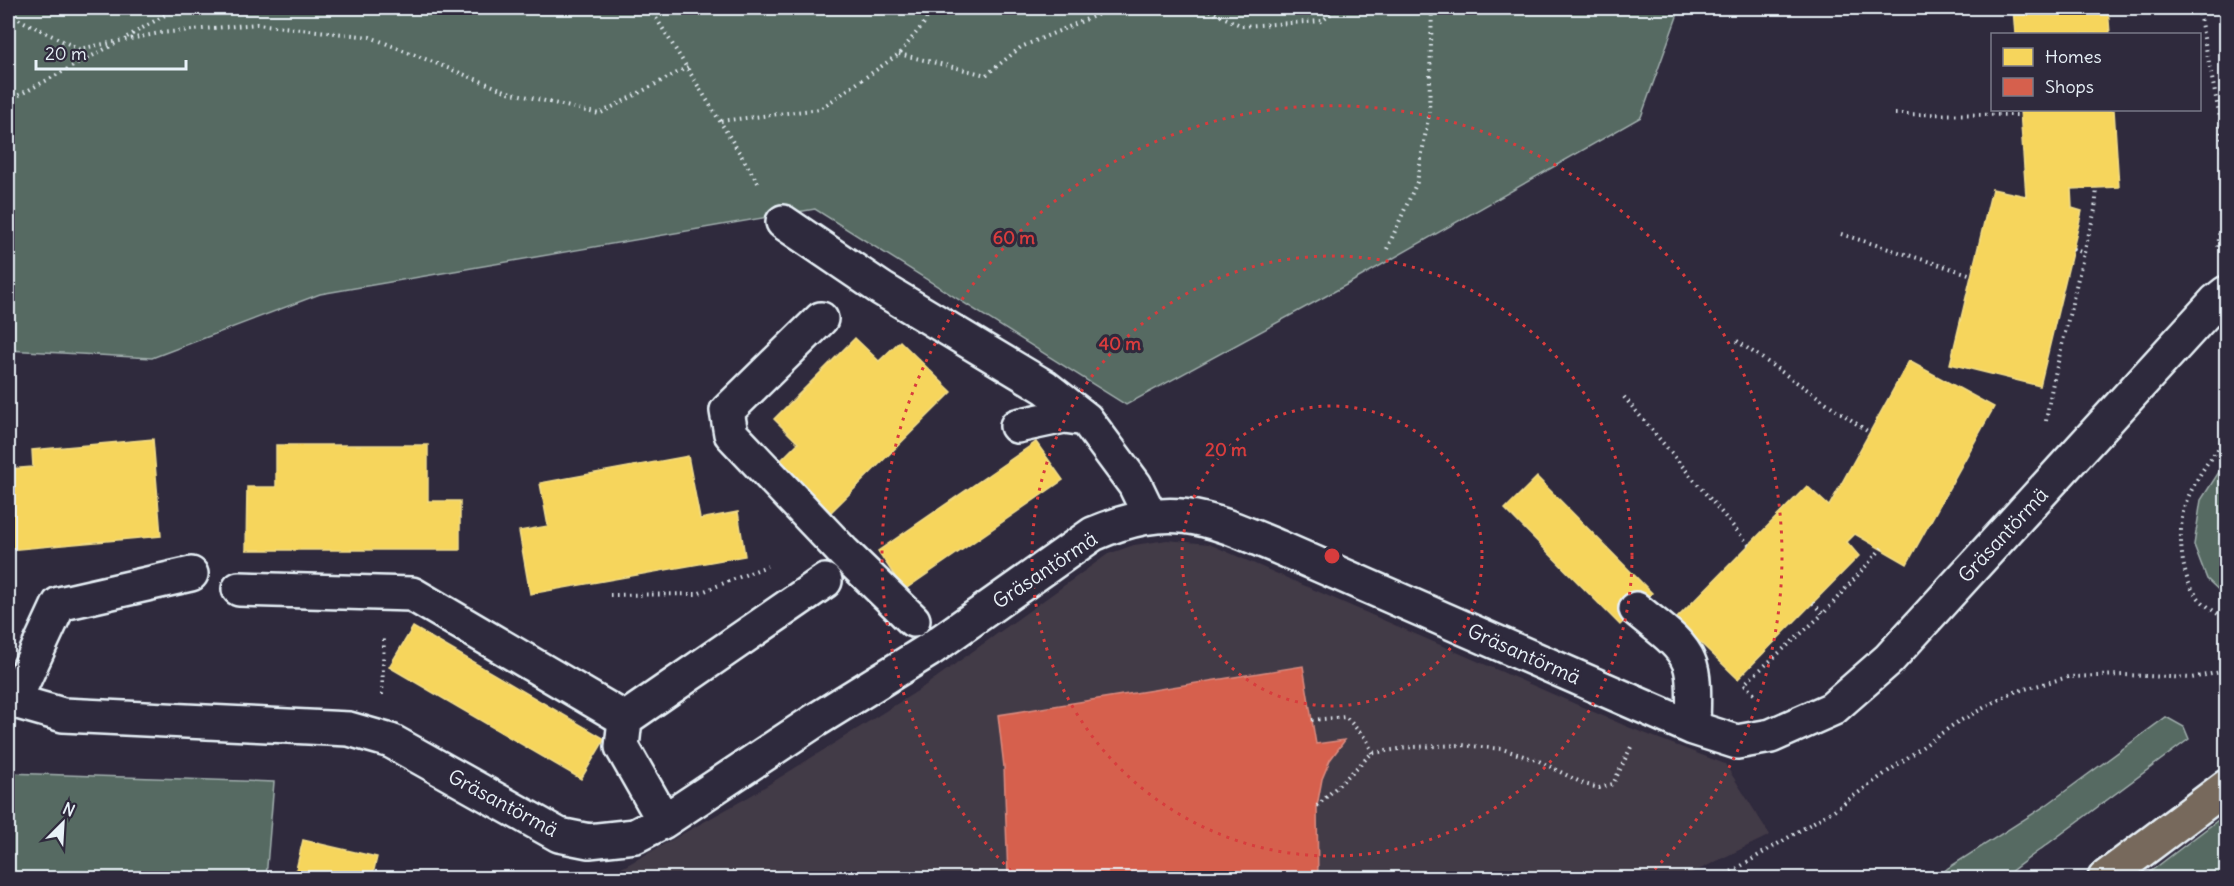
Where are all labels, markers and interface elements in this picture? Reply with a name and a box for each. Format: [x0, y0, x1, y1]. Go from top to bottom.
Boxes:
scale bar [36, 33, 186, 71]
legend [1991, 33, 2201, 111]
text: 20 m [45, 42, 87, 65]
text: Homes [2045, 45, 2102, 68]
text: Shops [2045, 75, 2094, 98]
text: 60 m [993, 226, 1035, 249]
text: 40 m [1099, 332, 1141, 355]
text: 20 m [1205, 438, 1247, 461]
street label: Gräsantörmä [1952, 482, 2053, 587]
street label: Gräsantörmä [988, 525, 1102, 614]
centre of rings [1322, 546, 1342, 566]
street label: Gräsantörmä [1464, 618, 1584, 690]
street label: Gräsantörmä [444, 763, 562, 842]
north arrow [33, 793, 93, 853]
text: N [60, 798, 78, 821]

